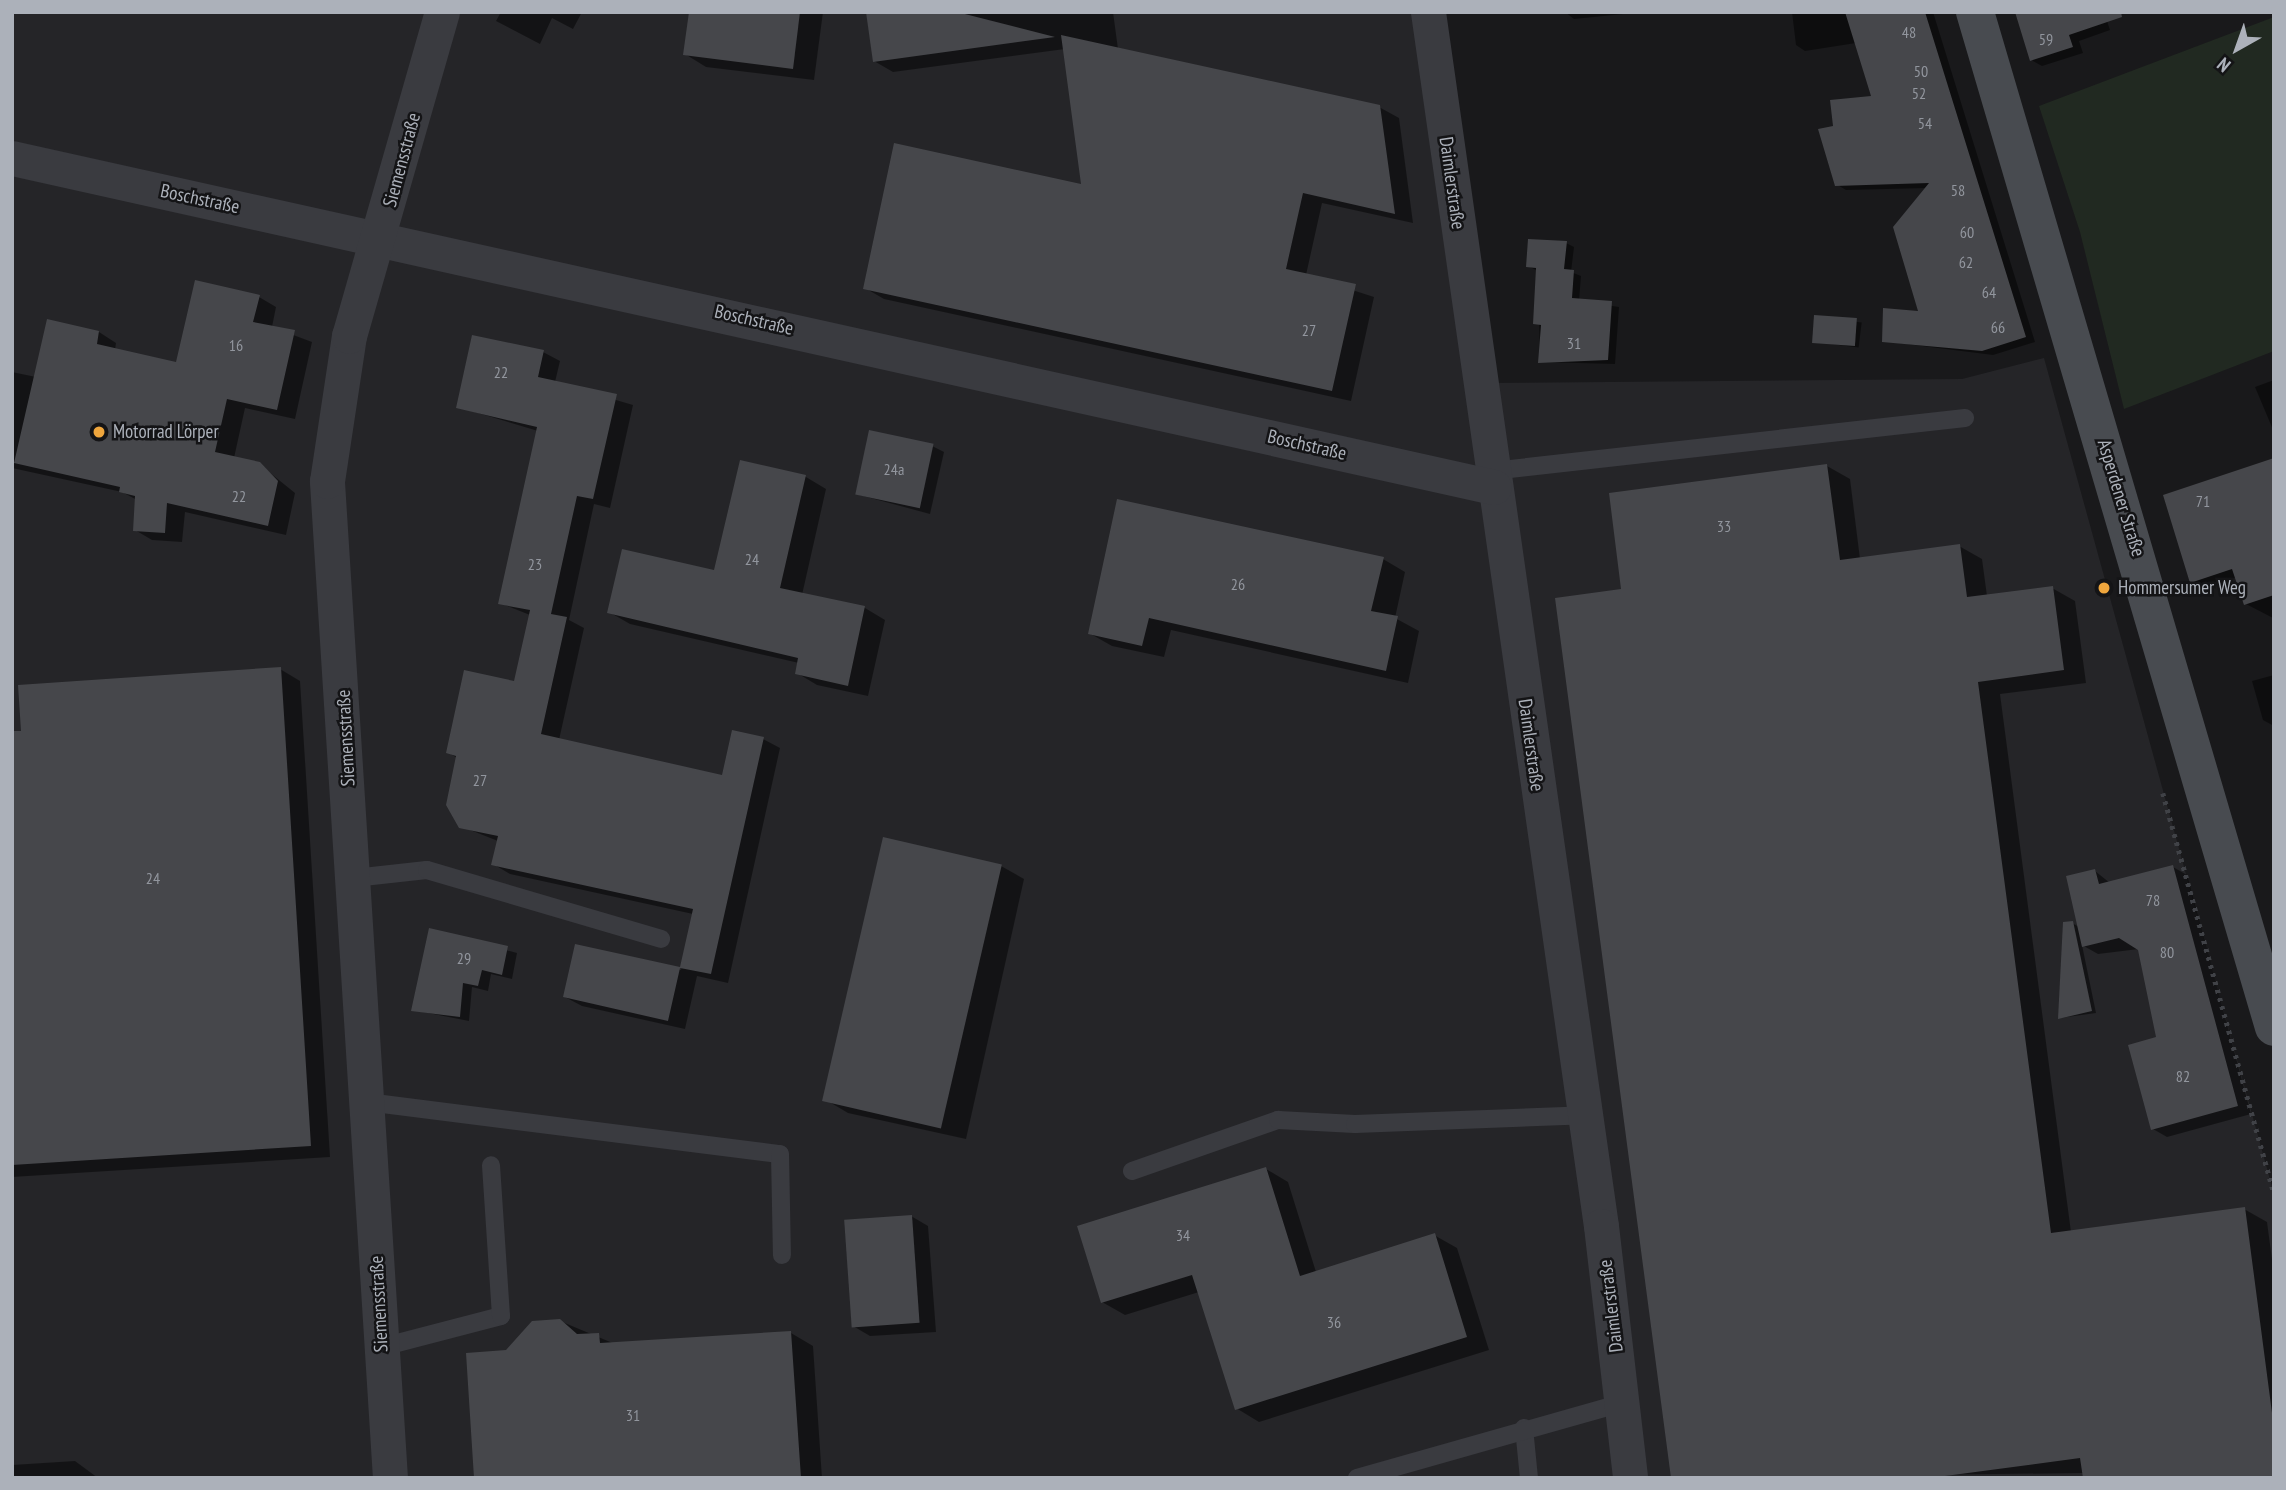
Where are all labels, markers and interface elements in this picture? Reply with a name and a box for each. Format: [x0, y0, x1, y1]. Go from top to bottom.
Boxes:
north arrow [2202, 14, 2272, 84]
house number: 48 [1902, 22, 1916, 42]
house number: 59 [2039, 29, 2053, 49]
text: N [2212, 53, 2235, 78]
house number: 50 [1914, 61, 1928, 81]
house number: 52 [1912, 83, 1926, 103]
street label: Siemensstraße [378, 110, 426, 210]
house number: 54 [1918, 113, 1932, 133]
street label: Daimlerstraße [1434, 135, 1470, 231]
street label: Boschstraße [158, 180, 242, 218]
house number: 58 [1951, 180, 1965, 200]
house number: 60 [1960, 222, 1974, 242]
house number: 62 [1959, 252, 1973, 272]
house number: 64 [1982, 282, 1996, 302]
street label: Boschstraße [712, 300, 796, 340]
house number: 66 [1991, 317, 2005, 337]
house number: 27 [1302, 320, 1316, 340]
house number: 31 [1567, 333, 1581, 353]
house number: 16 [229, 335, 243, 355]
house number: 22 [494, 362, 508, 382]
place label: Motorrad Lörper [113, 421, 219, 443]
marker: Motorrad Lörper [91, 424, 107, 440]
street label: Boschstraße [1265, 425, 1349, 465]
street label: Asperdener Straße [2092, 437, 2150, 559]
house number: 24a [884, 459, 904, 479]
house number: 22 [232, 486, 246, 506]
house number: 71 [2196, 491, 2210, 511]
house number: 33 [1717, 516, 1731, 536]
house number: 24 [745, 549, 759, 569]
house number: 23 [528, 554, 542, 574]
house number: 26 [1231, 574, 1245, 594]
place label: Hommersumer Weg [2118, 577, 2246, 599]
marker: Hommersumer Weg [2096, 580, 2112, 596]
street label: Siemensstraße [332, 689, 360, 787]
street label: Daimlerstraße [1513, 697, 1549, 793]
house number: 27 [473, 770, 487, 790]
house number: 24 [146, 868, 160, 888]
house number: 78 [2146, 890, 2160, 910]
house number: 80 [2160, 942, 2174, 962]
house number: 29 [457, 948, 471, 968]
house number: 82 [2176, 1066, 2190, 1086]
house number: 34 [1176, 1225, 1190, 1245]
street label: Siemensstraße [365, 1255, 393, 1353]
street label: Daimlerstraße [1594, 1258, 1628, 1354]
house number: 36 [1327, 1312, 1341, 1332]
house number: 31 [626, 1405, 640, 1425]

